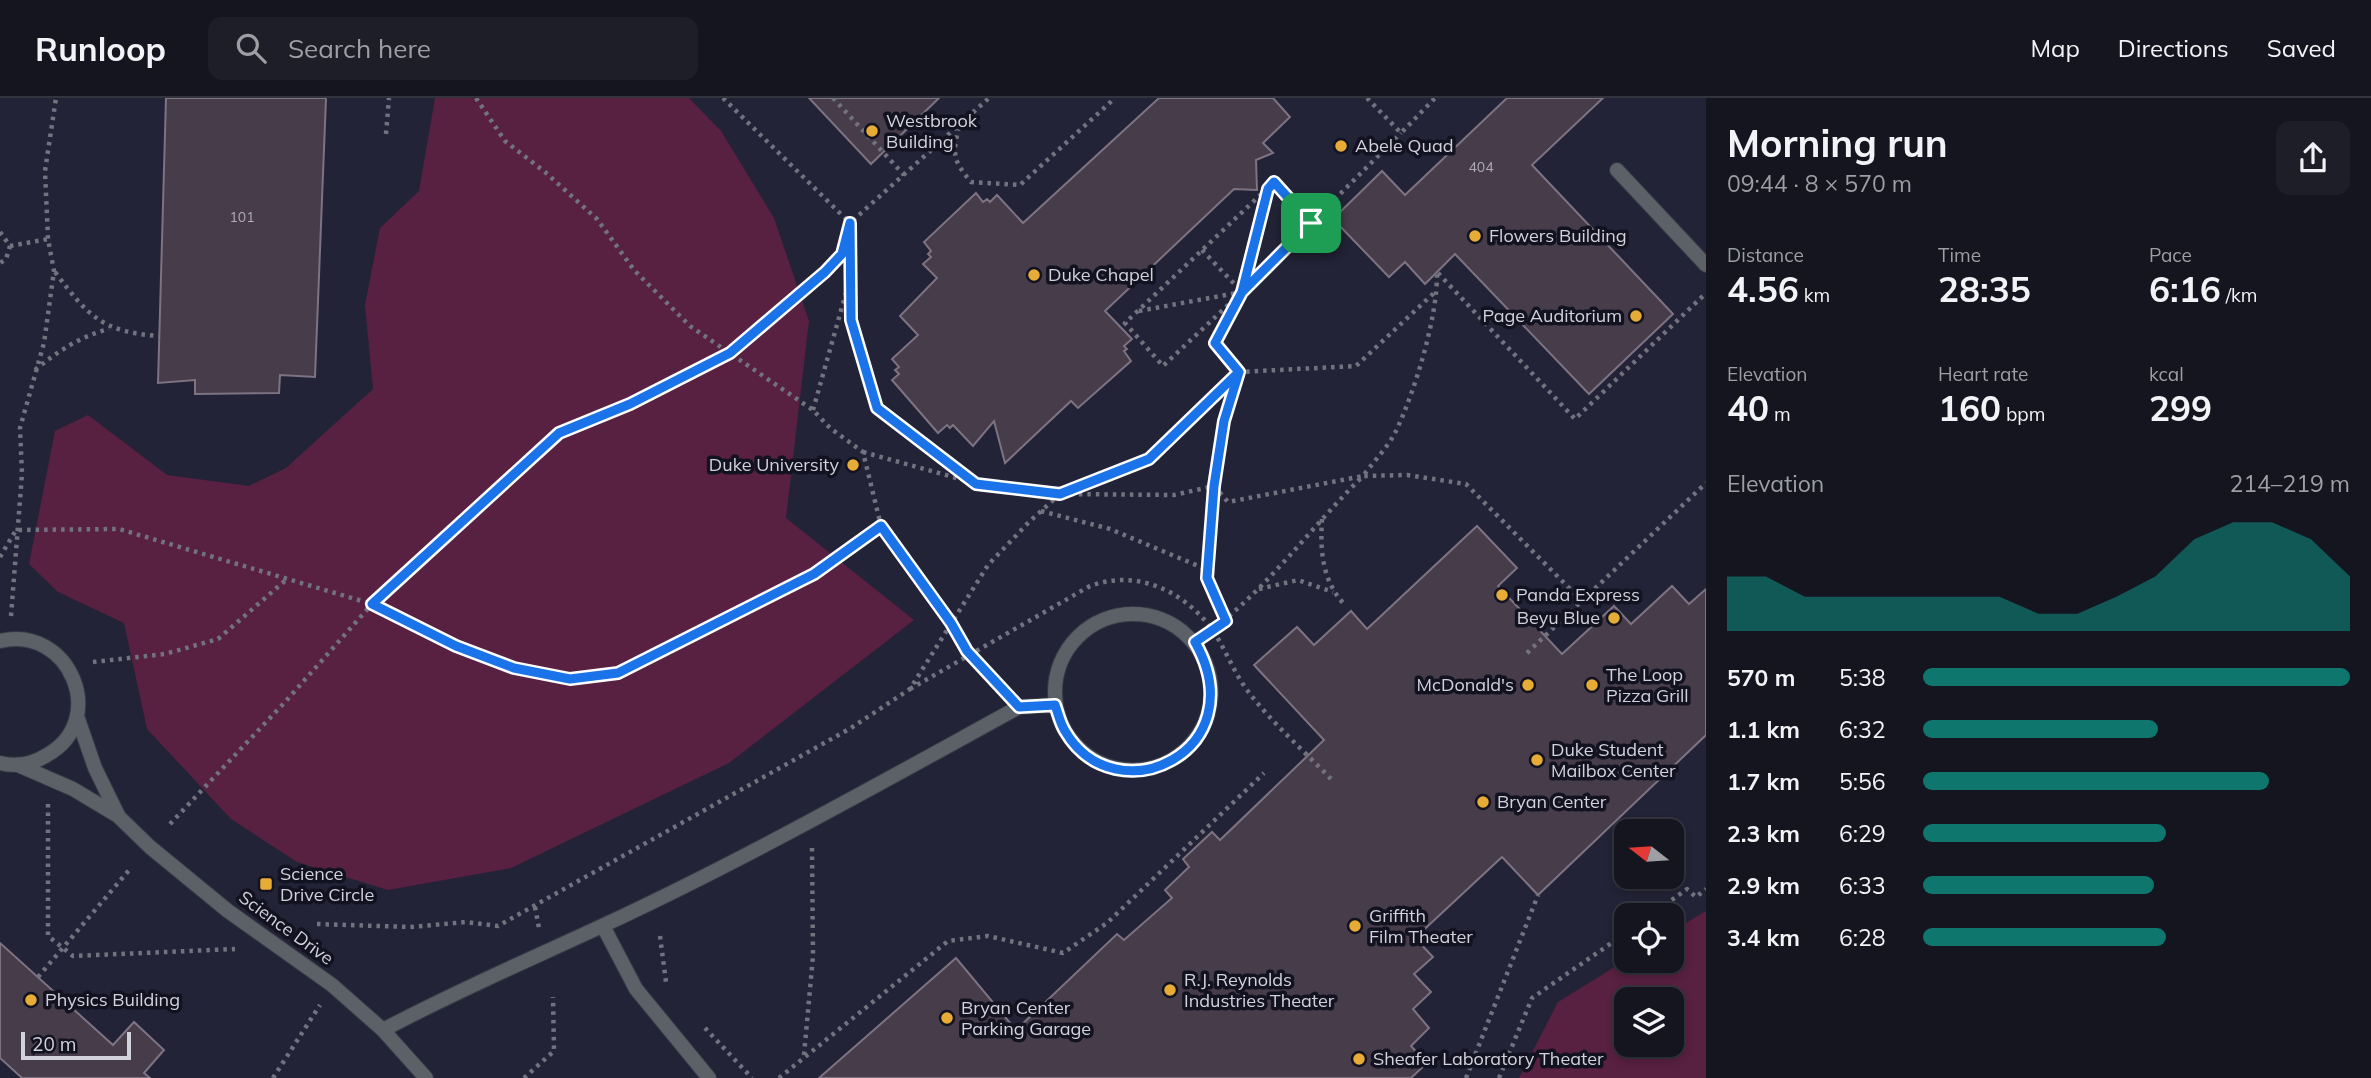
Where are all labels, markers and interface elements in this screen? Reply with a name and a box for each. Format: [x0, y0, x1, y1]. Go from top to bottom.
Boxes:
search box [208, 17, 698, 80]
text: Runloop [35, 28, 166, 69]
icon: search [232, 29, 270, 67]
text: Search here [288, 32, 431, 65]
text: Map [2030, 33, 2080, 63]
text: Directions [2118, 33, 2229, 63]
text: Saved [2267, 33, 2336, 63]
place label: Westbrook Building [886, 109, 978, 153]
text: Morning run [1727, 119, 1948, 167]
button: share [2276, 121, 2350, 195]
marker: Westbrook Building [864, 123, 880, 139]
place label: Abele Quad [1355, 134, 1453, 157]
marker: Abele Quad [1333, 138, 1349, 154]
house number: 404 [1468, 158, 1494, 176]
text: 09:44 · 8 × 570 m [1727, 169, 1912, 198]
pin [1281, 193, 1341, 253]
icon: arrive [1292, 204, 1330, 242]
house number: 101 [229, 208, 255, 226]
place label: Flowers Building [1489, 224, 1627, 247]
marker: Flowers Building [1467, 228, 1483, 244]
text: Distance [1727, 243, 1804, 267]
text: Time [1938, 243, 1981, 267]
text: Pace [2149, 243, 2192, 267]
place label: Duke Chapel [1048, 263, 1154, 286]
marker: Duke Chapel [1026, 267, 1042, 283]
text: 4.56 [1727, 267, 1799, 311]
text: 28:35 [1938, 267, 2031, 311]
text: 6:16 [2149, 267, 2221, 311]
text: km [1799, 283, 1830, 307]
text: /km [2221, 283, 2258, 307]
place label: Page Auditorium [1482, 304, 1622, 327]
marker: Page Auditorium [1628, 308, 1644, 324]
text: Elevation [1727, 362, 1807, 386]
text: Heart rate [1938, 362, 2028, 386]
text: kcal [2149, 362, 2184, 386]
text: 40 [1727, 386, 1769, 430]
text: 160 [1938, 386, 2001, 430]
text: 299 [2149, 386, 2212, 430]
text: m [1769, 402, 1791, 426]
text: bpm [2001, 402, 2045, 426]
place label: Duke University [709, 453, 839, 476]
marker: Duke University [845, 457, 861, 473]
text: Elevation [1727, 469, 1824, 498]
text: 214–219 m [2229, 469, 2350, 498]
place label: Panda Express [1516, 583, 1640, 606]
marker: Panda Express [1494, 587, 1510, 603]
place label: Beyu Blue [1517, 606, 1600, 629]
marker: Beyu Blue [1606, 610, 1622, 626]
place label: The Loop Pizza Grill [1606, 663, 1689, 707]
text: 570 m [1727, 663, 1795, 692]
text: 5:38 [1839, 663, 1886, 692]
place label: McDonald's [1417, 673, 1514, 696]
marker: McDonald's [1520, 677, 1536, 693]
marker: The Loop Pizza Grill [1584, 677, 1600, 693]
text: 1.1 km [1727, 715, 1800, 744]
text: 6:32 [1839, 715, 1886, 744]
place label: Duke Student Mailbox Center [1551, 738, 1676, 782]
marker: Duke Student Mailbox Center [1529, 752, 1545, 768]
text: 1.7 km [1727, 767, 1800, 796]
text: 5:56 [1839, 767, 1886, 796]
place label: Bryan Center [1497, 790, 1607, 813]
marker: Bryan Center [1475, 794, 1491, 810]
north arrow [1614, 819, 1684, 889]
map controls [1614, 819, 1684, 1057]
text: 2.3 km [1727, 819, 1800, 848]
text: 6:29 [1839, 819, 1886, 848]
place label: Science Drive Circle [280, 862, 374, 906]
text: 2.9 km [1727, 871, 1800, 900]
text: 6:33 [1839, 871, 1886, 900]
marker: Science Drive Circle [258, 876, 274, 892]
street label: Science Drive [234, 886, 338, 970]
button: locate [1614, 903, 1684, 973]
place label: Griffith Film Theater [1369, 904, 1473, 948]
marker: Griffith Film Theater [1347, 918, 1363, 934]
text: 3.4 km [1727, 923, 1800, 952]
text: 6:28 [1839, 923, 1886, 952]
place label: R.J. Reynolds Industries Theater [1184, 968, 1335, 1012]
marker: R.J. Reynolds Industries Theater [1162, 982, 1178, 998]
button: layers [1614, 987, 1684, 1057]
place label: Physics Building [45, 988, 180, 1011]
marker: Physics Building [23, 992, 39, 1008]
place label: Bryan Center Parking Garage [961, 996, 1091, 1040]
marker: Bryan Center Parking Garage [939, 1010, 955, 1026]
scale bar [21, 1029, 131, 1061]
text: 20 m [32, 1032, 76, 1056]
place label: Sheafer Laboratory Theater [1373, 1047, 1604, 1070]
marker: Sheafer Laboratory Theater [1351, 1051, 1367, 1067]

